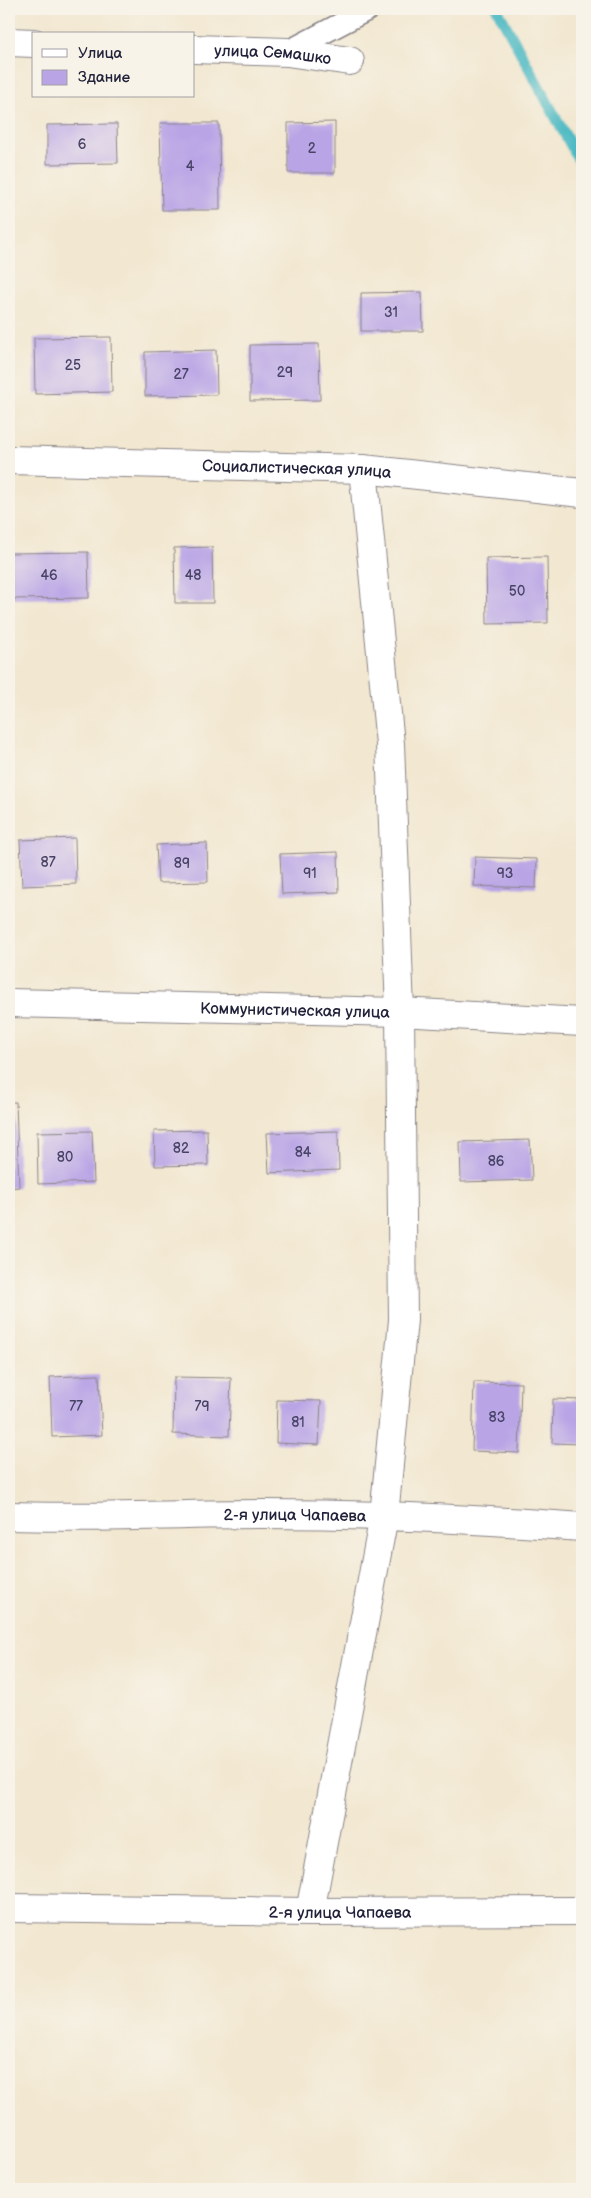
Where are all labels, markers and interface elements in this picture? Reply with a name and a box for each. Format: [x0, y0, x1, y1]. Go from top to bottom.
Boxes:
legend [32, 32, 195, 98]
street label: улица Семашко [214, 42, 332, 69]
text: Улица [78, 44, 123, 63]
text: Здание [78, 68, 130, 87]
house number: 6 [78, 136, 87, 153]
house number: 2 [308, 140, 317, 157]
house number: 4 [186, 158, 195, 175]
house number: 31 [384, 304, 398, 321]
house number: 25 [65, 357, 81, 374]
house number: 29 [277, 364, 293, 381]
house number: 27 [173, 366, 189, 383]
street label: Социалистическая улица [202, 457, 393, 483]
house number: 46 [40, 567, 58, 584]
house number: 48 [185, 567, 201, 584]
house number: 50 [509, 583, 525, 600]
house number: 87 [40, 854, 56, 871]
house number: 89 [174, 855, 190, 872]
house number: 91 [303, 865, 317, 882]
house number: 93 [497, 865, 513, 882]
street label: Коммунистическая улица [200, 999, 390, 1023]
house number: 82 [173, 1140, 190, 1157]
house number: 84 [295, 1144, 312, 1161]
house number: 80 [57, 1149, 73, 1166]
house number: 86 [488, 1153, 505, 1170]
house number: 77 [69, 1398, 83, 1415]
house number: 79 [195, 1398, 209, 1415]
house number: 83 [489, 1409, 505, 1426]
house number: 81 [291, 1414, 305, 1431]
street label: 2-я улица Чапаева [223, 1506, 367, 1527]
street label: 2-я улица Чапаева [268, 1903, 412, 1923]

